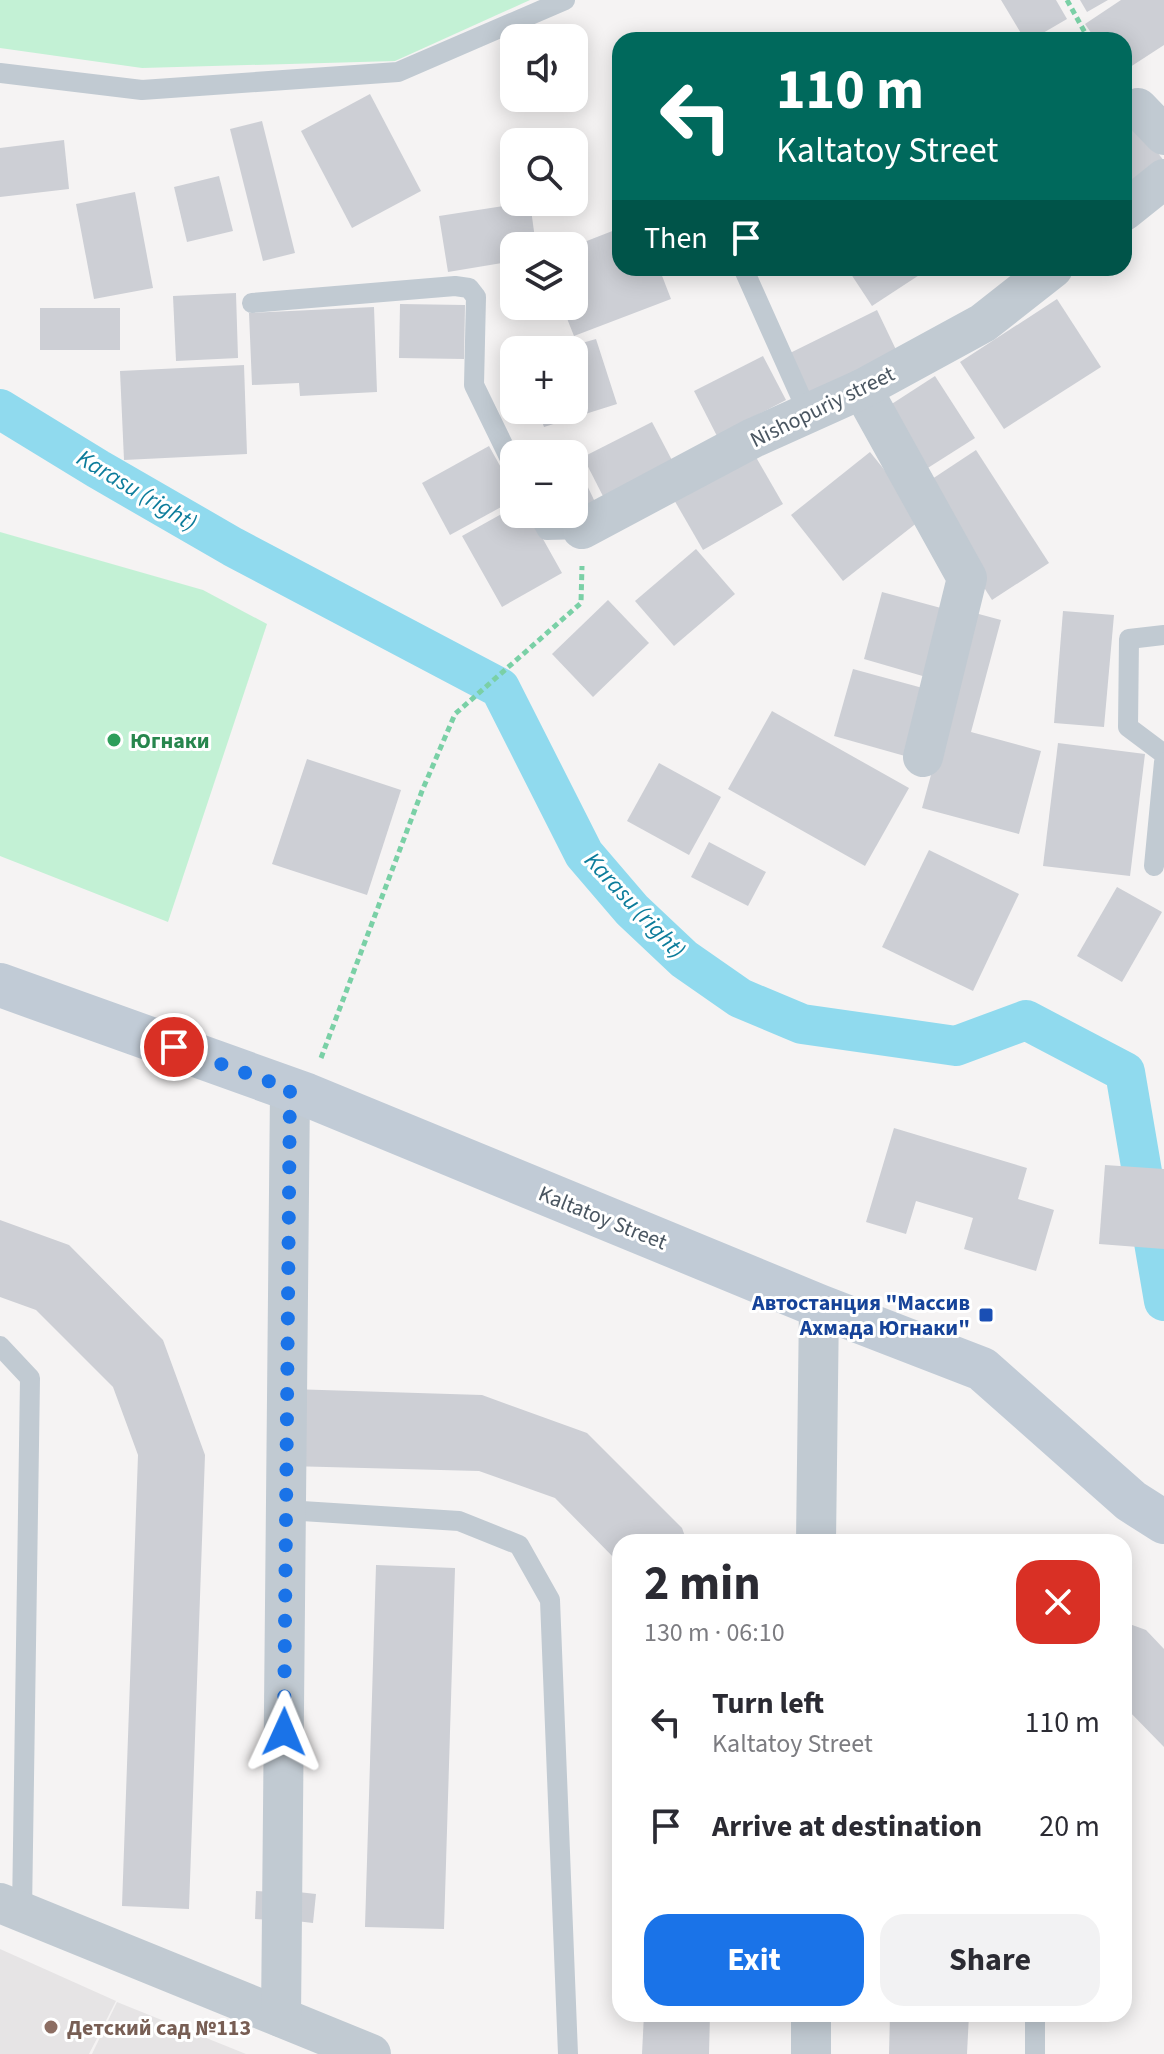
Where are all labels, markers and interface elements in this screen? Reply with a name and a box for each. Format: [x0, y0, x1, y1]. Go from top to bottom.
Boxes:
map controls [500, 24, 588, 528]
button: sound [500, 24, 588, 112]
text: 110 m [776, 51, 924, 130]
icon: left [644, 64, 748, 168]
text: Kaltatoy Street [776, 125, 998, 176]
button: search [500, 128, 588, 216]
icon: arrive [724, 216, 768, 260]
text: Then [644, 217, 708, 260]
button: layers [500, 232, 588, 320]
button: + [500, 336, 588, 424]
street label: Nishopuriy street [745, 358, 901, 456]
button: − [500, 440, 588, 528]
water label: Karasu (right) [70, 441, 204, 540]
place label: Югнаки [130, 725, 210, 757]
marker: Югнаки [105, 731, 123, 749]
water label: Karasu (right) [576, 844, 693, 967]
pin [140, 1013, 208, 1081]
icon: arrive [152, 1025, 196, 1069]
street label: Kaltatoy Street [534, 1178, 672, 1258]
place label: Автостанция "Массив Ахмада Югнаки" [751, 1287, 970, 1344]
marker: Автостанция "Массив Ахмада Югнаки" [977, 1306, 995, 1324]
text: 2 min [644, 1550, 761, 1618]
button: close [1016, 1560, 1100, 1644]
text: 130 m · 06:10 [644, 1614, 785, 1651]
text: Turn left [712, 1682, 824, 1725]
position arrow [242, 1690, 326, 1774]
icon: left [644, 1700, 688, 1744]
text: 110 m [1024, 1701, 1100, 1744]
text: Kaltatoy Street [712, 1725, 873, 1762]
icon: arrive [644, 1804, 688, 1848]
text: Arrive at destination [712, 1805, 982, 1848]
text: 20 m [1039, 1805, 1100, 1848]
button: Exit [644, 1914, 864, 2006]
button: Share [880, 1914, 1100, 2006]
place label: Детский сад №113 [67, 2012, 251, 2044]
marker: Детский сад №113 [42, 2018, 60, 2036]

